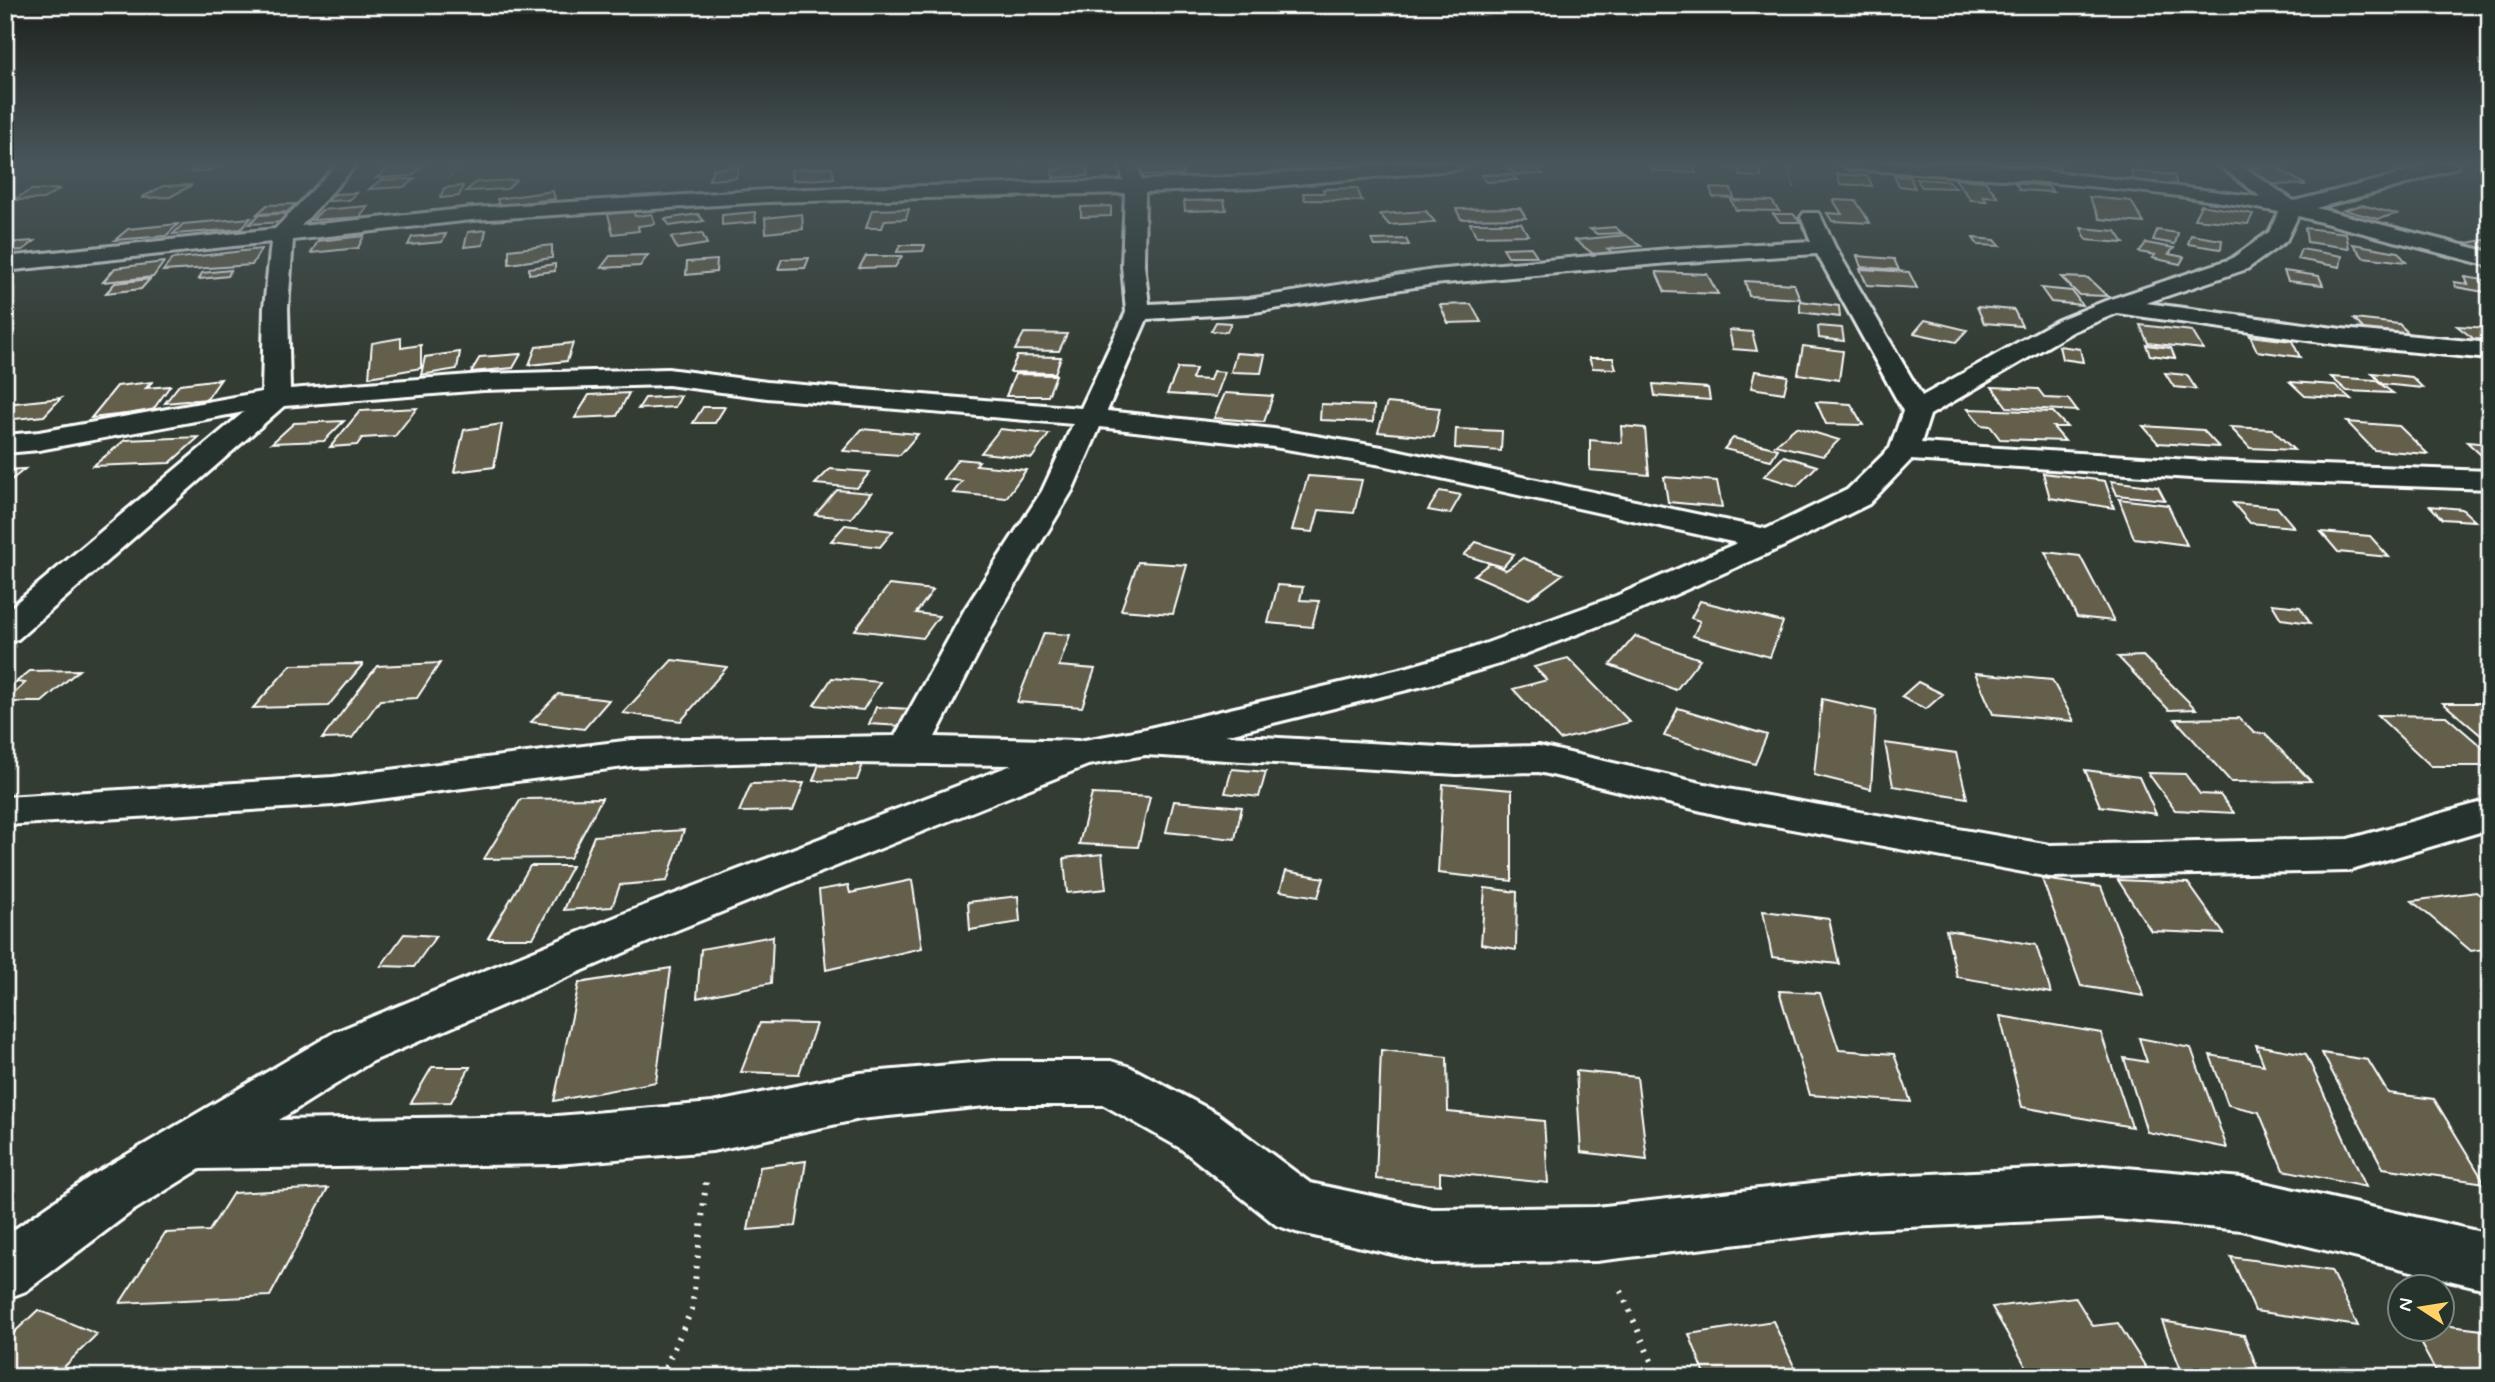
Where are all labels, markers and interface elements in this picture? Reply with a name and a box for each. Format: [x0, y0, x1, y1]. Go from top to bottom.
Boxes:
north arrow [2386, 1274, 2456, 1344]
text: N [2392, 1296, 2419, 1314]

